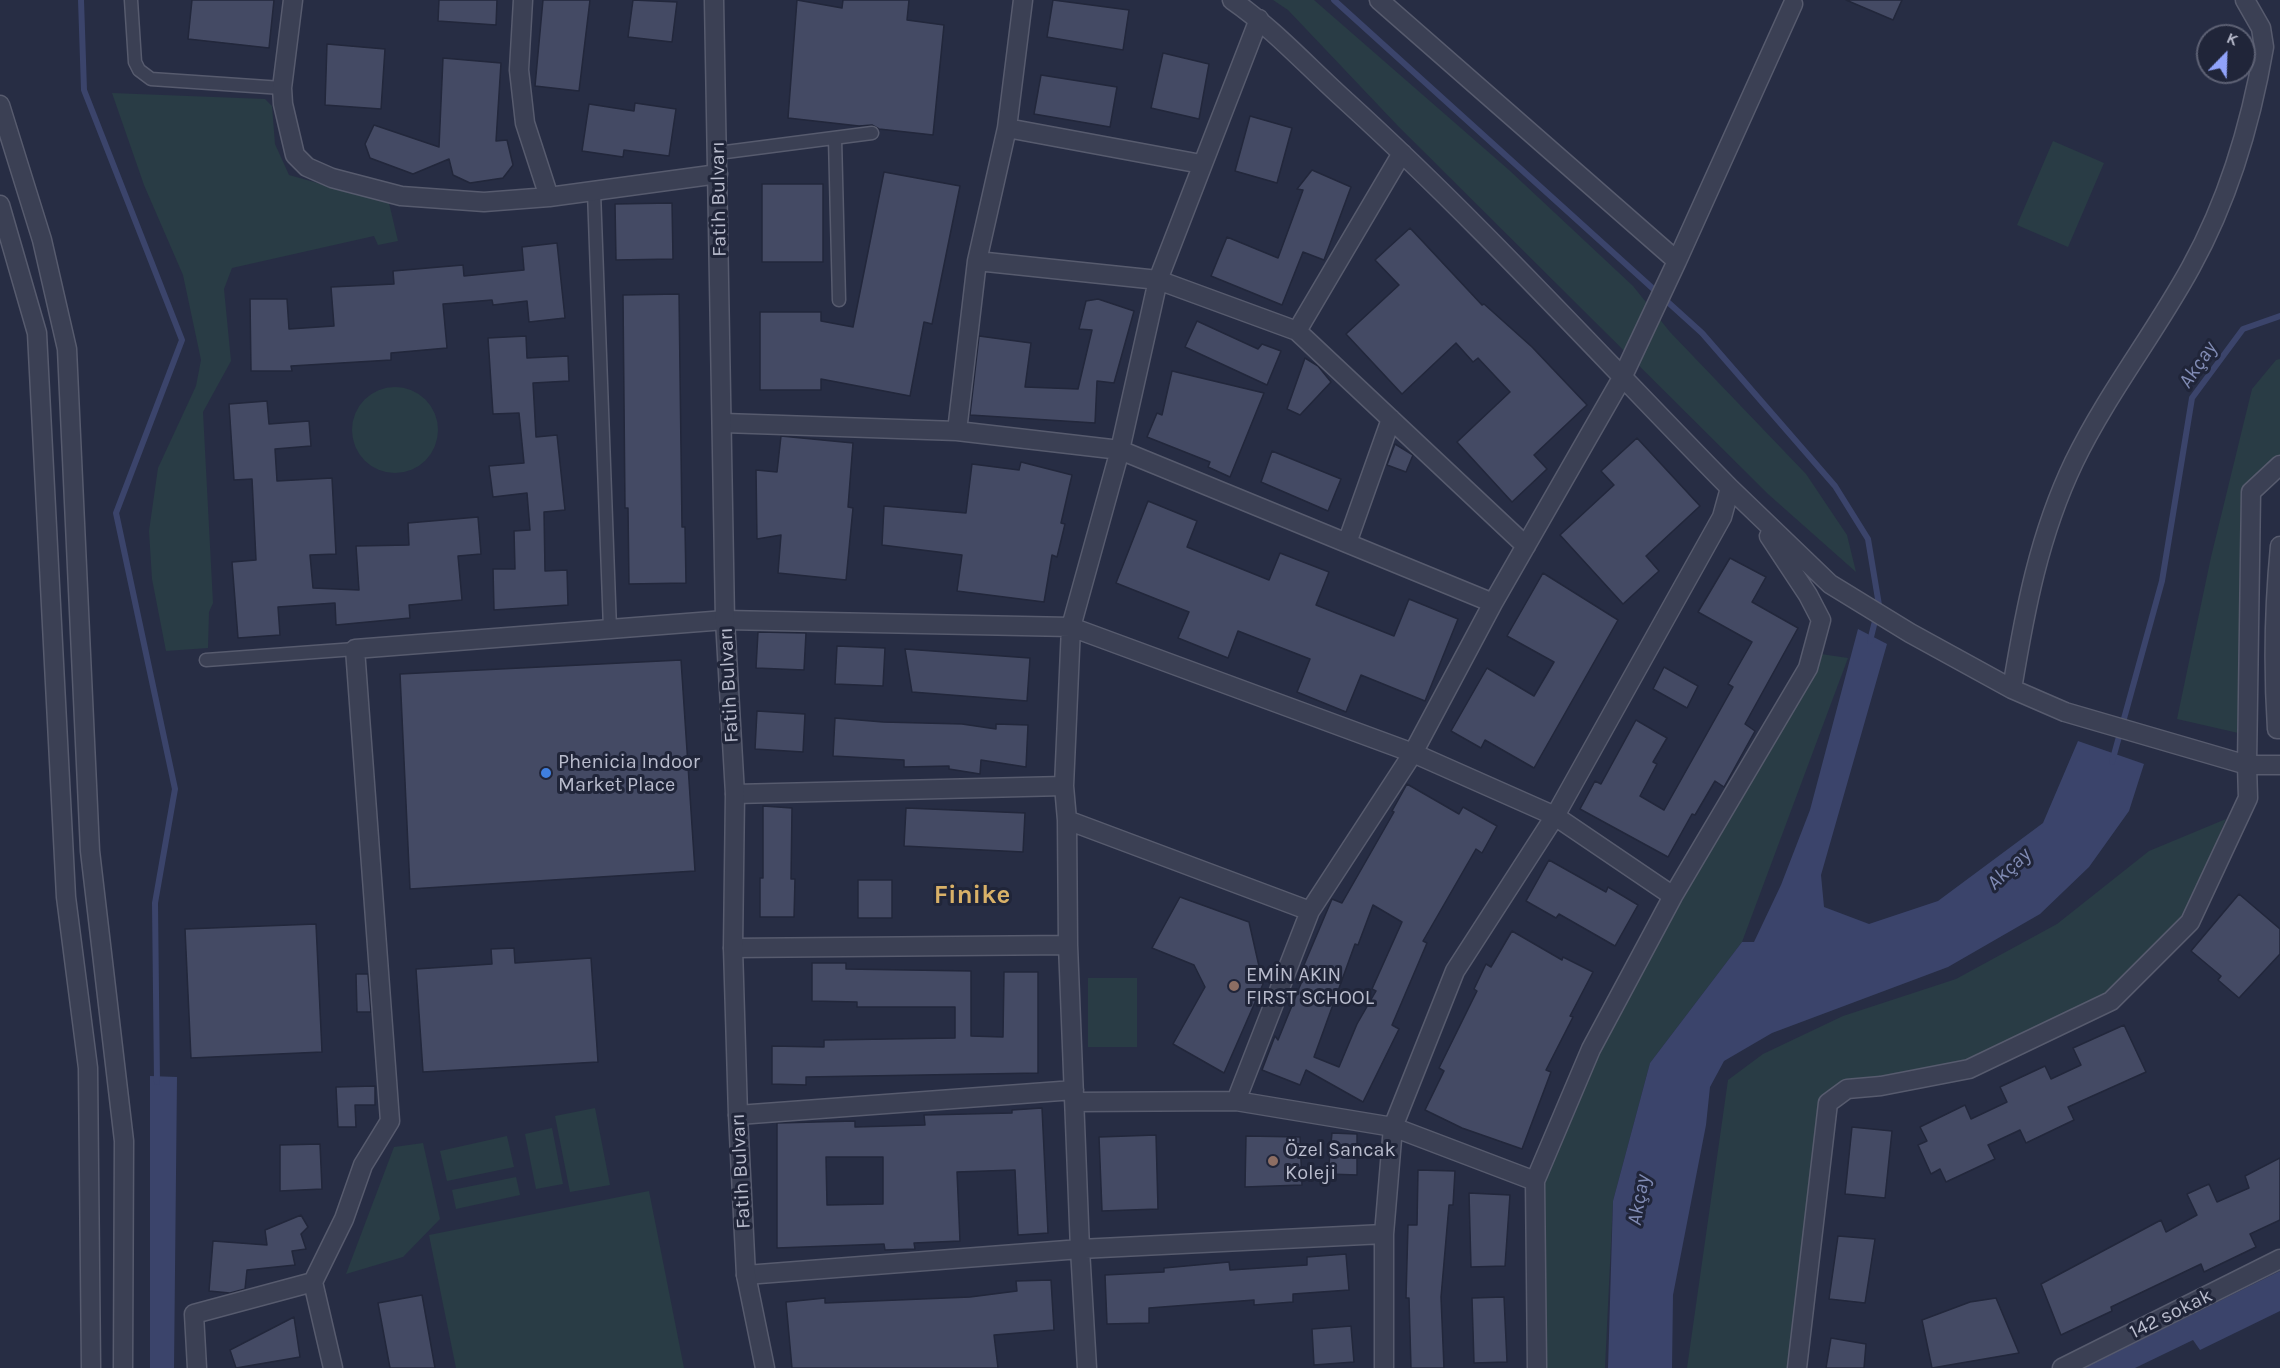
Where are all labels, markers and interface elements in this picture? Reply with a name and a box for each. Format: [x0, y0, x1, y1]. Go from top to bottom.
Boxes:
north arrow [2196, 24, 2256, 84]
text: K [2224, 28, 2241, 50]
street label: Fatih Bulvarı [706, 141, 732, 257]
water label: Akçay [2173, 337, 2223, 393]
street label: Fatih Bulvarı [714, 627, 744, 743]
place label: Phenicia Indoor Market Place [558, 750, 700, 797]
marker: Phenicia Indoor Market Place [539, 766, 553, 780]
water label: Akçay [1982, 842, 2036, 896]
district label: Finike [934, 880, 1010, 912]
place label: EMİN AKIN FIRST SCHOOL [1246, 963, 1374, 1010]
marker: EMİN AKIN FIRST SCHOOL [1227, 979, 1241, 993]
street label: Fatih Bulvarı [726, 1113, 756, 1229]
place label: Özel Sancak Koleji [1285, 1138, 1396, 1185]
marker: Özel Sancak Koleji [1266, 1154, 1280, 1168]
water label: Akçay [1622, 1173, 1656, 1227]
street label: 142 sokak [2126, 1284, 2216, 1344]

